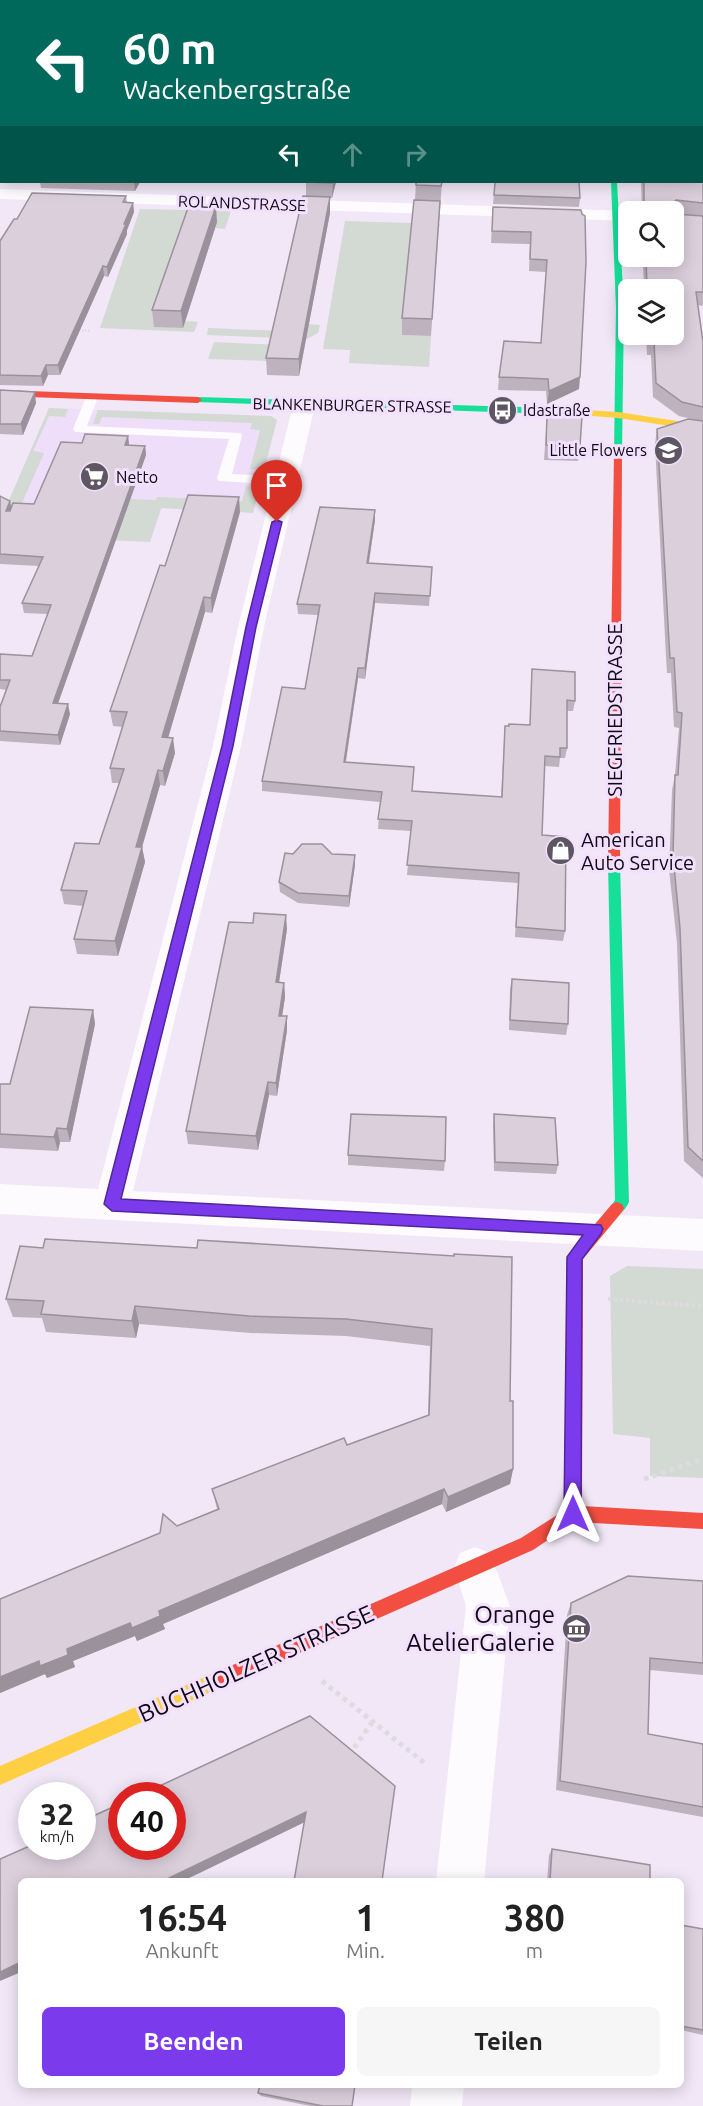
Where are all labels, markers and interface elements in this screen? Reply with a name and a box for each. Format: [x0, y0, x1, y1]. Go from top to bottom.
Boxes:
icon: left [24, 24, 102, 102]
text: 60 m [123, 25, 217, 72]
text: Wackenbergstraße [123, 74, 351, 104]
icon: left [273, 138, 306, 171]
icon: ahead [336, 138, 369, 171]
icon: right [399, 138, 432, 171]
street label: ROLANDSTRASSE [178, 192, 306, 214]
map controls [618, 201, 684, 345]
button: search [618, 201, 684, 267]
button: layers [618, 279, 684, 345]
street label: BLANKENBURGER STRASSE [252, 394, 452, 416]
bus stop icon: Idastraße [486, 394, 518, 426]
place label: Idastraße [523, 401, 591, 419]
school or university icon: Little Flowers [652, 434, 684, 466]
place label: Little Flowers [550, 441, 647, 459]
pin [251, 460, 302, 522]
supermarket icon: Netto [79, 461, 111, 493]
place label: Netto [116, 468, 158, 486]
icon: arrive [260, 469, 293, 502]
street label: SIEGFRIEDSTRASSE [603, 623, 626, 797]
place label: American Auto Service [581, 828, 694, 874]
shop icon: American Auto Service [544, 835, 576, 867]
position arrow [541, 1482, 605, 1546]
street label: BUCHHOLZER STRASSE [134, 1599, 378, 1728]
place label: Orange AtelierGalerie [406, 1601, 555, 1656]
museum icon: Orange AtelierGalerie [560, 1613, 592, 1645]
speed limit sign: 40 [108, 1782, 186, 1860]
text: 32 [40, 1797, 74, 1831]
text: km/h [40, 1828, 74, 1845]
text: 16:54 [137, 1897, 227, 1938]
text: 1 [355, 1897, 376, 1938]
text: 380 [504, 1897, 565, 1938]
text: Ankunft [146, 1939, 219, 1962]
text: Min. [346, 1939, 385, 1962]
text: m [526, 1939, 543, 1962]
button: Beenden [42, 2007, 345, 2076]
button: Teilen [357, 2007, 660, 2076]

